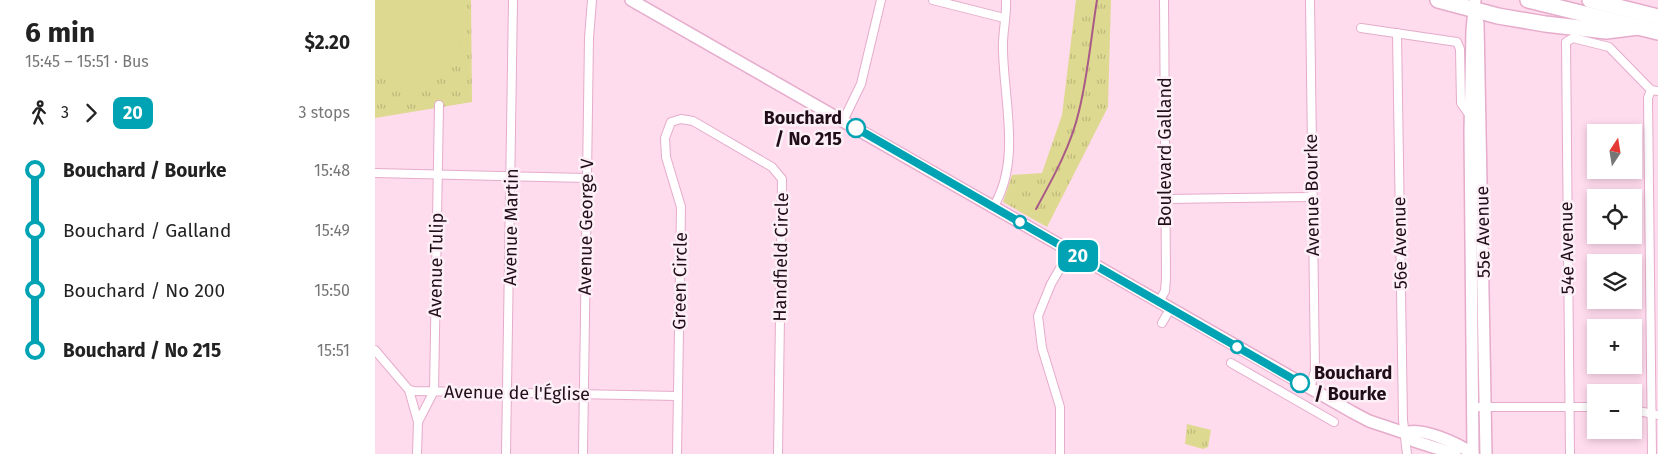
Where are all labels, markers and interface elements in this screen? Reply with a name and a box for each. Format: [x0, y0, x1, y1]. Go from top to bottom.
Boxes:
text: 6 min [25, 16, 95, 49]
text: $2.20 [304, 31, 350, 54]
text: 15:45 – 15:51 · Bus [25, 52, 149, 71]
street label: Boulevard Galland [1154, 77, 1176, 227]
icon: walk [25, 99, 53, 127]
icon: forward [77, 99, 105, 127]
text: 20 [123, 102, 143, 124]
text: 3 [61, 103, 69, 122]
text: 3 stops [298, 103, 350, 122]
place label: Bouchard / No 215 [764, 107, 842, 150]
marker: Bouchard / No 215 [846, 118, 866, 138]
north arrow [1587, 124, 1643, 179]
map controls [1587, 124, 1642, 439]
street label: Avenue Bourke [1300, 134, 1324, 256]
text: Bouchard / Bourke [63, 159, 227, 182]
street label: Avenue George V [574, 159, 598, 295]
text: 15:48 [314, 161, 350, 180]
street label: Avenue Martin [499, 168, 523, 286]
street label: 55e Avenue [1471, 186, 1495, 278]
button: locate [1587, 189, 1642, 244]
street label: Handfield Circle [769, 192, 793, 322]
street label: 56e Avenue [1388, 196, 1412, 290]
street label: 54e Avenue [1555, 201, 1579, 295]
street label: Avenue Tulip [424, 213, 448, 317]
unlabelled marker [1013, 215, 1027, 229]
text: Bouchard / Galland [63, 219, 231, 242]
text: 15:49 [315, 221, 350, 240]
street label: Green Circle [668, 232, 692, 330]
line badge: 20 [1055, 240, 1101, 272]
text: 20 [1068, 245, 1088, 267]
button: layers [1587, 254, 1642, 309]
text: Bouchard / No 200 [63, 279, 225, 302]
text: 15:50 [314, 281, 350, 300]
button: + [1587, 319, 1642, 374]
text: Bouchard / No 215 [63, 339, 221, 362]
unlabelled marker [1230, 340, 1244, 354]
text: 15:51 [317, 341, 350, 360]
place label: Bouchard / Bourke [1314, 362, 1392, 405]
marker: Bouchard / Bourke [1290, 373, 1310, 393]
street label: Avenue de l'Église [444, 380, 590, 405]
button: − [1587, 384, 1642, 439]

